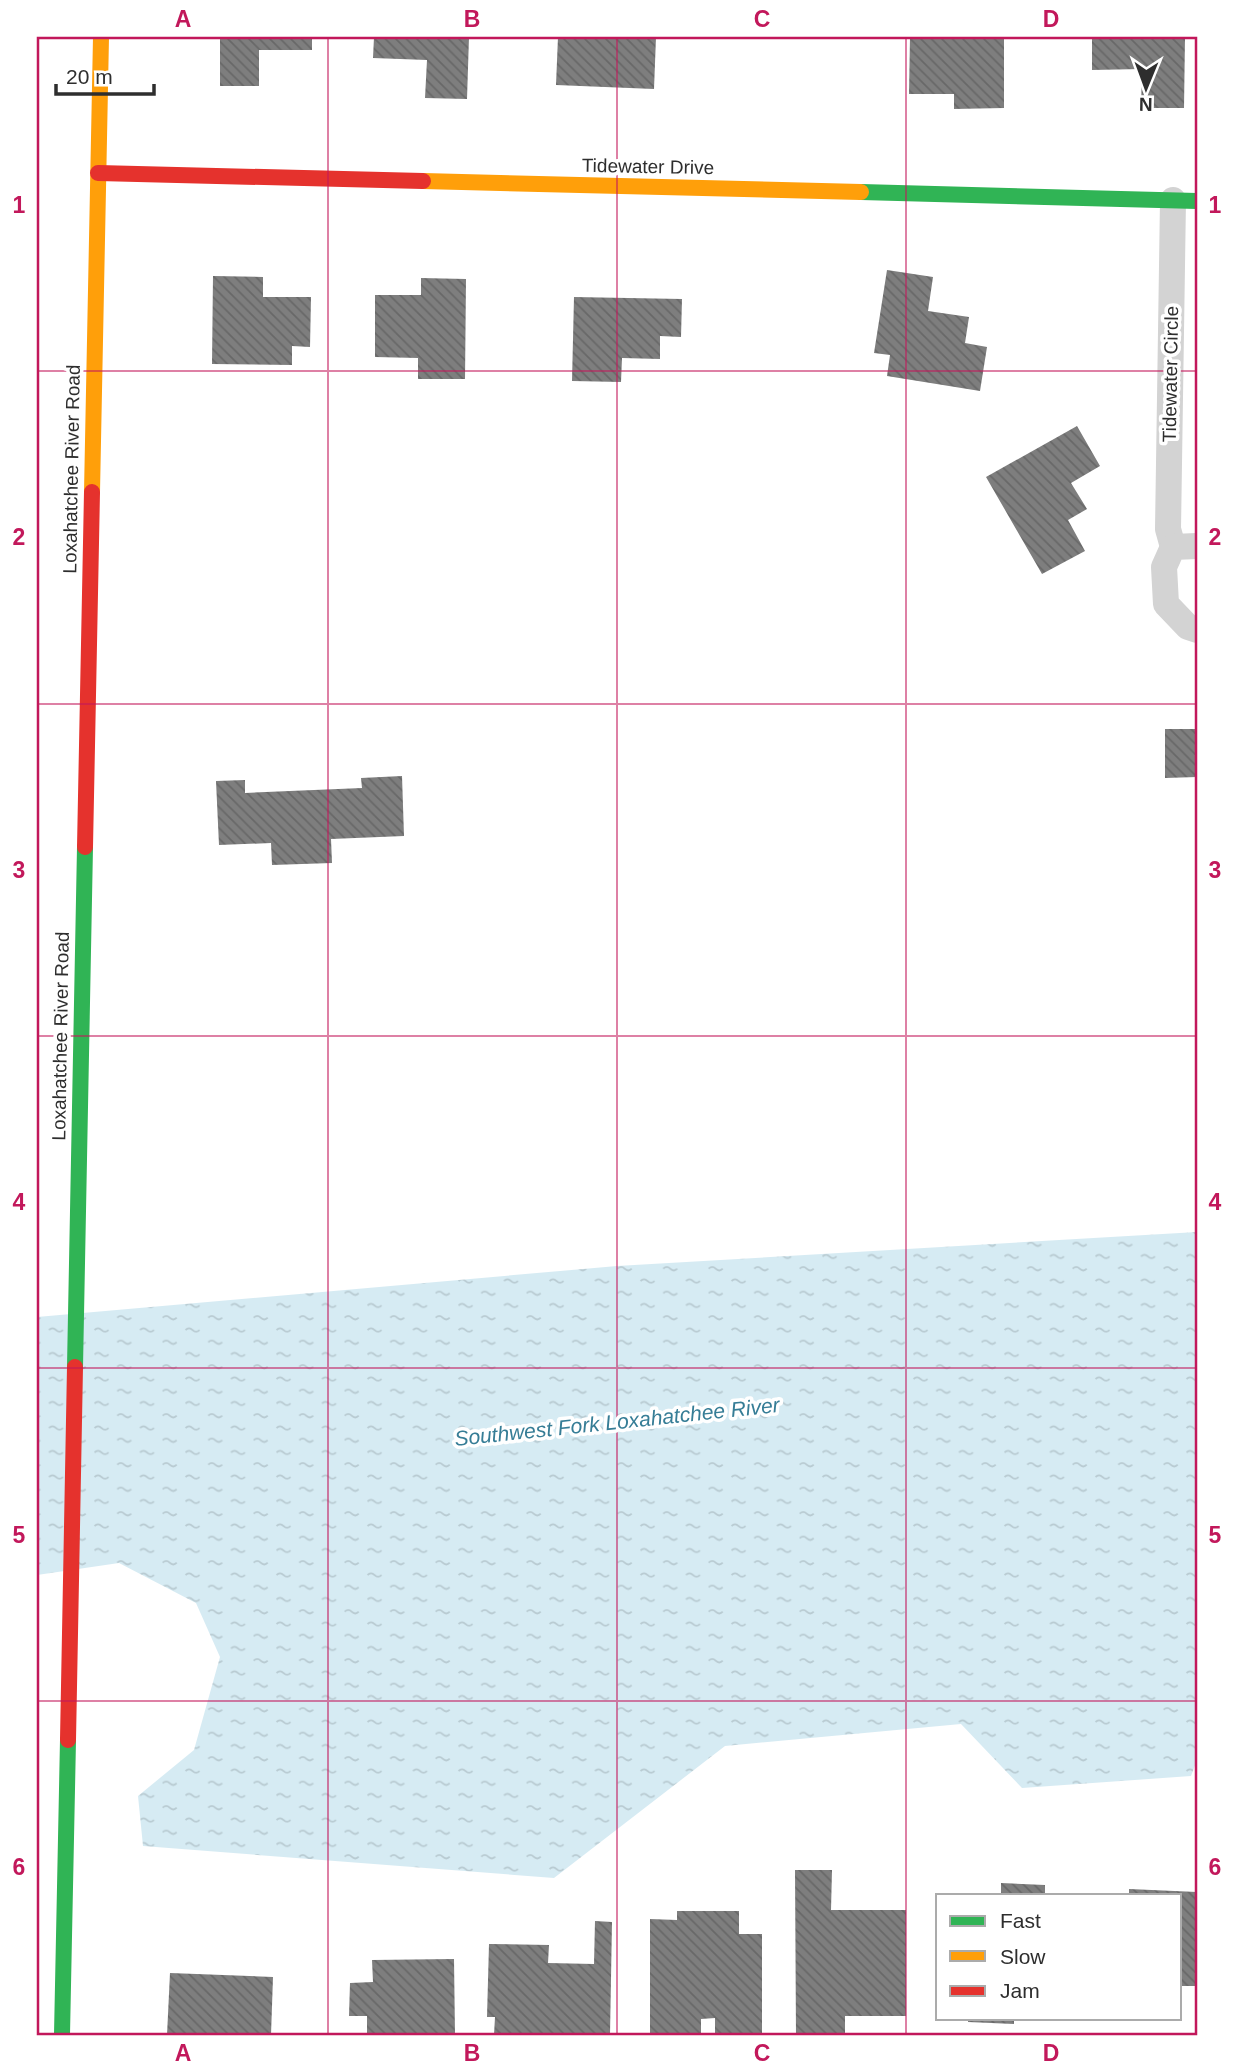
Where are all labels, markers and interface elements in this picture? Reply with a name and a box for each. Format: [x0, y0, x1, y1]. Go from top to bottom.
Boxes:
text: A [175, 6, 191, 32]
text: B [464, 6, 480, 32]
text: C [754, 6, 770, 32]
text: D [1043, 6, 1059, 32]
scale bar [56, 52, 154, 96]
north arrow [1112, 52, 1182, 122]
text: 20 m [66, 65, 113, 88]
text: N [1139, 94, 1153, 115]
street label: Tidewater Drive [582, 155, 714, 178]
text: 1 [13, 192, 26, 218]
text: 1 [1209, 192, 1222, 218]
street label: Tidewater Circle [1159, 306, 1182, 442]
street label: Loxahatchee River Road [59, 364, 84, 574]
text: 2 [13, 524, 25, 550]
text: 2 [1209, 524, 1221, 550]
text: 3 [13, 857, 25, 883]
text: 3 [1209, 857, 1221, 883]
street label: Loxahatchee River Road [48, 931, 73, 1141]
text: 4 [13, 1189, 26, 1215]
text: 4 [1209, 1189, 1222, 1215]
water label: Southwest Fork Loxahatchee River [453, 1393, 782, 1450]
text: 5 [13, 1522, 26, 1548]
text: 5 [1209, 1522, 1222, 1548]
text: 6 [13, 1854, 25, 1880]
text: 6 [1209, 1854, 1221, 1880]
legend [936, 1894, 1182, 2020]
text: Fast [1000, 1909, 1041, 1932]
text: Slow [1000, 1945, 1046, 1968]
text: Jam [1000, 1979, 1040, 2002]
text: A [175, 2040, 191, 2066]
text: B [464, 2040, 480, 2066]
text: C [754, 2040, 770, 2066]
text: D [1043, 2040, 1059, 2066]

